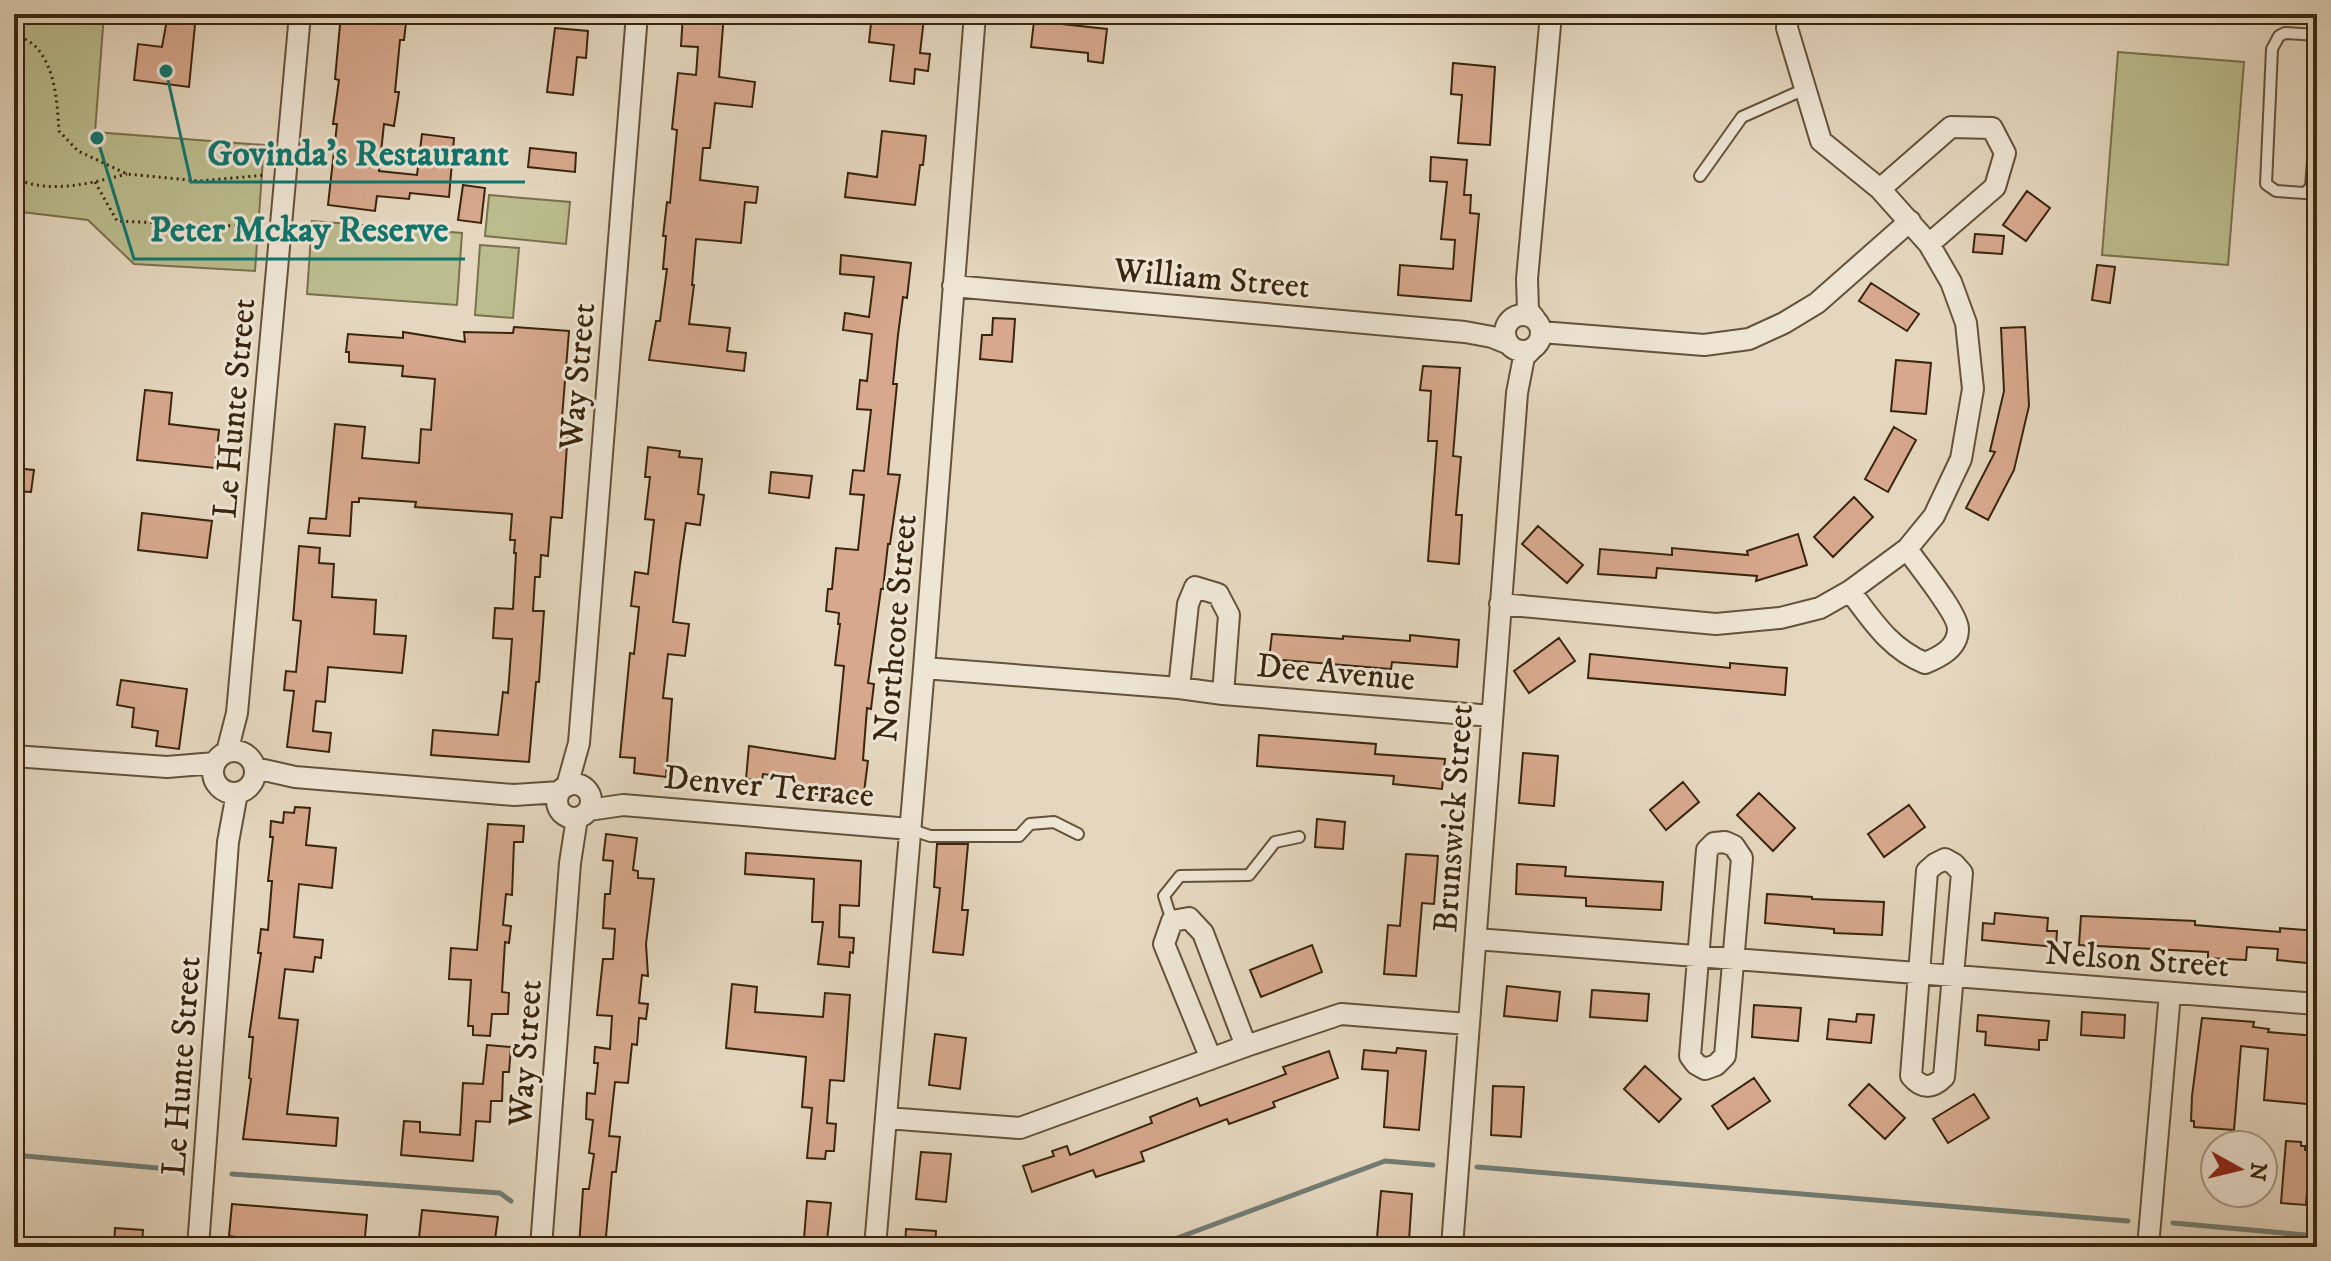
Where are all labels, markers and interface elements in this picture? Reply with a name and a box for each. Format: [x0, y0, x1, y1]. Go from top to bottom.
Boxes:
callout: Govinda's Restaurant [191, 122, 525, 182]
text: Govinda's Restaurant [207, 132, 509, 177]
callout: Peter Mckay Reserve [134, 199, 465, 259]
text: Peter Mckay Reserve [150, 208, 448, 253]
street label: William Street [1111, 249, 1312, 308]
street label: Le Hunte Street [204, 296, 266, 520]
street label: Way Street [551, 301, 605, 452]
street label: Northcote Street [865, 512, 927, 744]
street label: Dee Avenue [1255, 645, 1417, 701]
street label: Brunswick Street [1425, 702, 1483, 934]
street label: Denver Terrace [662, 757, 876, 817]
street label: Nelson Street [2043, 933, 2231, 987]
street label: Le Hunte Street [153, 955, 211, 1178]
street label: Way Street [500, 978, 552, 1129]
north arrow [2199, 1129, 2279, 1209]
text: N [2243, 1161, 2272, 1182]

